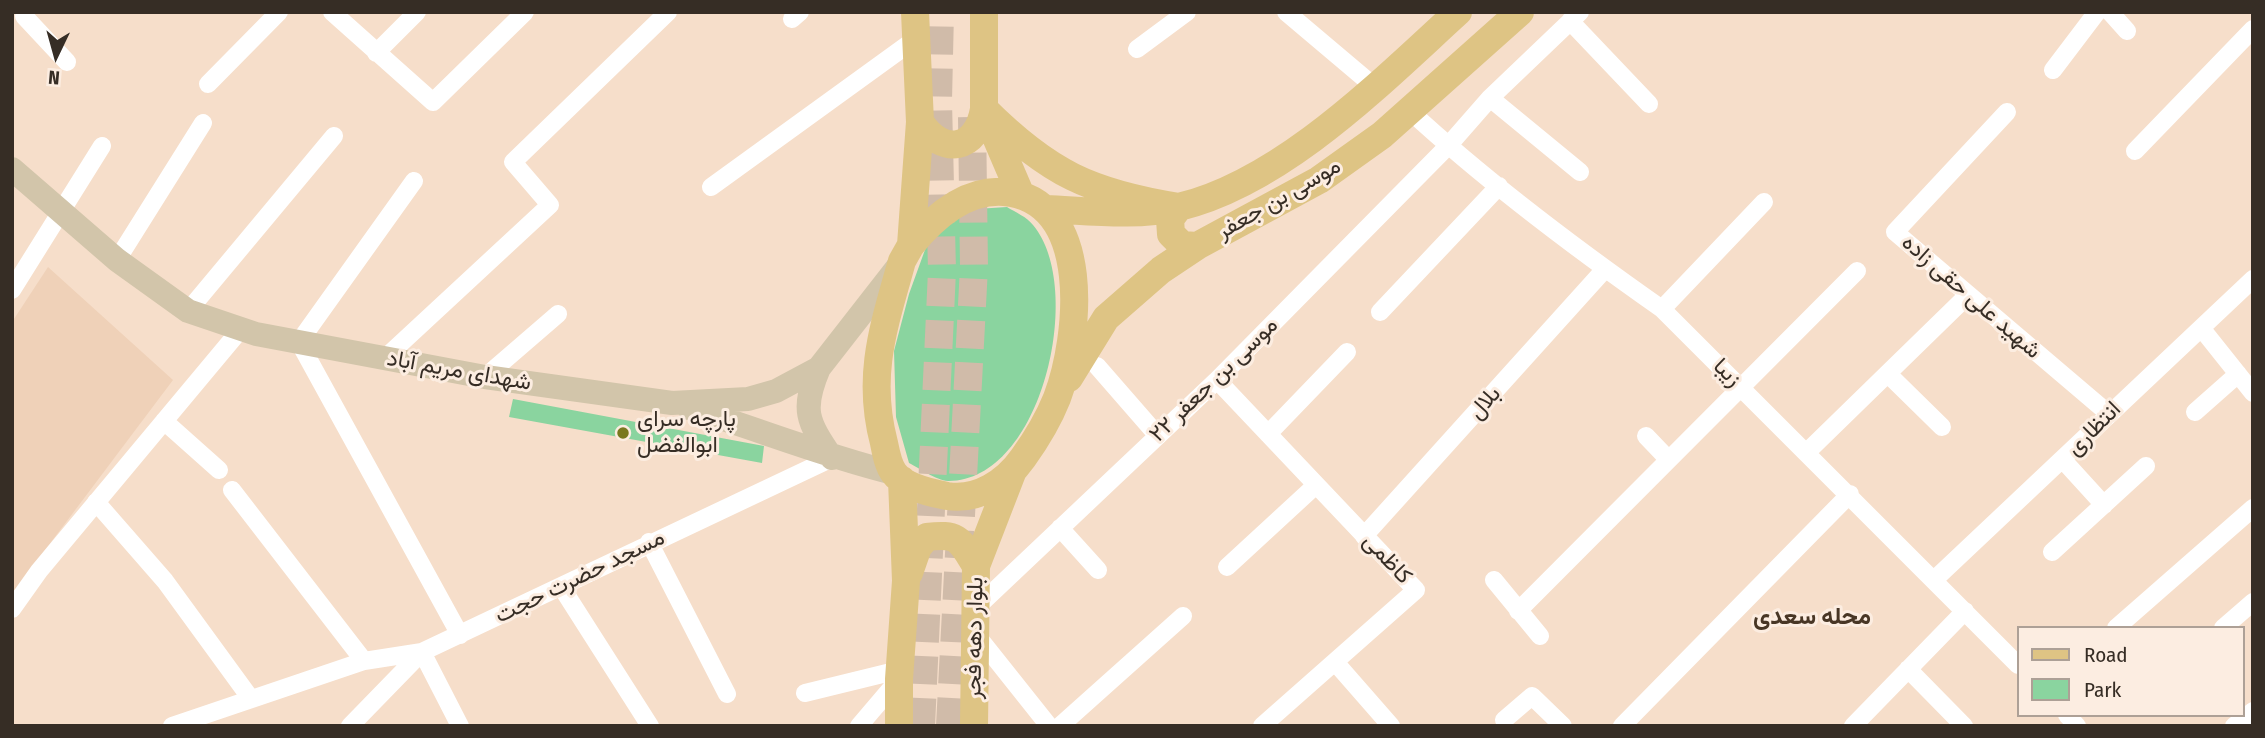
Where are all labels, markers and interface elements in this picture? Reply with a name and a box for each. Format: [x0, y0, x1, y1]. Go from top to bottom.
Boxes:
north arrow [21, 21, 91, 91]
text: N [47, 65, 61, 89]
street label: موسی بن جعفر [1212, 152, 1346, 246]
street label: شهید علی حقی زاده [1896, 229, 2046, 365]
street label: موسی بن جعفر ۲۲ [1144, 312, 1284, 448]
street label: شهدای مریم آباد [385, 345, 533, 397]
street label: زیبا [1707, 353, 1747, 393]
street label: بلال [1463, 381, 1507, 425]
street label: انتظاری [2061, 396, 2127, 462]
place label: پارچه سرای ابوالفضل [637, 406, 736, 460]
marker: پارچه سرای ابوالفضل [615, 425, 631, 441]
street label: مسجد حضرت حجت [491, 524, 669, 630]
street label: کاظمی [1357, 528, 1417, 590]
street label: بلوار دهه فجر [960, 577, 990, 699]
district label: محله سعدی [1753, 603, 1871, 631]
legend [2016, 626, 2244, 717]
text: Road [2084, 642, 2128, 668]
text: Park [2084, 677, 2121, 703]

